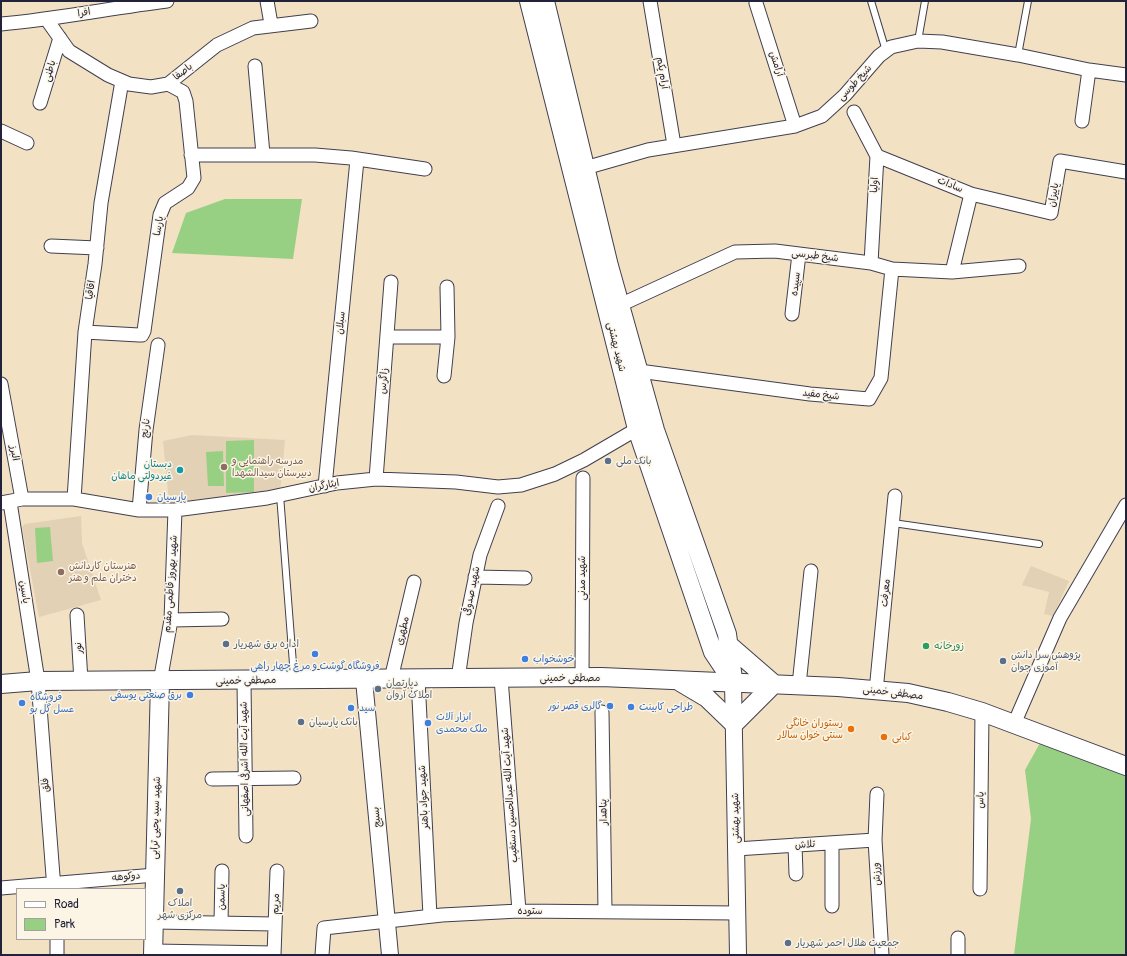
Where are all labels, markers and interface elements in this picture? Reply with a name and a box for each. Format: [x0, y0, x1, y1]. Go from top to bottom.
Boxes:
street label: افرا [76, 6, 92, 20]
street label: آرامش [766, 50, 786, 78]
street label: آرام یکم [654, 56, 670, 90]
street label: باطنی [41, 59, 59, 83]
street label: باصفا [171, 61, 195, 83]
street label: شیخ طوسی [835, 63, 875, 103]
street label: سادات [935, 174, 965, 196]
street label: اولیا [869, 177, 881, 193]
street label: پاییزان [1046, 182, 1062, 208]
street label: پارسا [151, 215, 167, 237]
street label: شیخ طبرسی [791, 247, 839, 265]
street label: سپیده [789, 271, 803, 297]
street label: اقاقیا [84, 280, 98, 300]
street label: سبلان [334, 311, 348, 335]
street label: شهید بهشتی [604, 321, 628, 373]
street label: زاگرس [377, 368, 391, 394]
street label: شیخ مفید [802, 387, 840, 403]
street label: نارنج [139, 418, 153, 438]
street label: البرز [7, 444, 21, 462]
place label: مدرسه راهنمایی و دبیرستان سیدالشهدا [232, 455, 312, 478]
place label: بانک ملی [616, 455, 651, 467]
marker: بانک ملی [603, 456, 613, 466]
place label: دبستان غیردولتی ماهان [111, 458, 172, 482]
marker: مدرسه راهنمایی و دبیرستان سیدالشهدا [219, 462, 229, 472]
marker: دبستان غیردولتی ماهان [175, 465, 185, 475]
street label: ایثارگران [308, 477, 340, 495]
place label: پارسیان [157, 491, 186, 503]
marker: پارسیان [144, 492, 154, 502]
street label: شهید بهروز فاطمی مقدم [162, 535, 180, 633]
street label: شهید مدنی [576, 556, 588, 600]
place label: هنرستان کاردانش دختران علم و هنر [69, 560, 137, 584]
street label: شهید صدوقی [461, 565, 483, 617]
marker: هنرستان کاردانش دختران علم و هنر [56, 567, 66, 577]
street label: معرفت [879, 578, 893, 608]
street label: یاسین [16, 580, 32, 604]
street label: مطهری [394, 615, 412, 647]
place label: اداره برق شهریار [234, 638, 299, 650]
marker: اداره برق شهریار [221, 639, 231, 649]
place label: زورخانه [934, 640, 964, 652]
marker: زورخانه [921, 641, 931, 651]
street label: نور [73, 642, 85, 654]
marker: فروشگاه گوشت و مرغ چهار راهی [310, 649, 320, 659]
place label: پژوهش سرا دانش آموزی جوان [1011, 649, 1081, 672]
place label: خوشخواب [533, 653, 575, 665]
marker: خوشخواب [520, 654, 530, 664]
marker: پژوهش سرا دانش آموزی جوان [998, 656, 1008, 666]
place label: فروشگاه گوشت و مرغ چهار راهی [250, 660, 380, 672]
street label: مصطفی خمینی [540, 672, 600, 684]
street label: مصطفی خمینی [216, 674, 276, 688]
place label: دپارتمان املاک آروان [386, 677, 432, 700]
street label: مصطفی خمینی [862, 683, 924, 703]
marker: دپارتمان املاک آروان [373, 684, 383, 694]
place label: برق صنعتی یوسفی [110, 689, 182, 701]
marker: برق صنعتی یوسفی [185, 690, 195, 700]
place label: فروشگاه عسل گل بو [30, 691, 74, 714]
marker: فروشگاه عسل گل بو [17, 698, 27, 708]
place label: گالری قصر نور [548, 700, 602, 712]
marker: گالری قصر نور [605, 701, 615, 711]
place label: طراحی کابینت [639, 701, 693, 713]
street label: شهید آیت الله اشرفی اصفهانی [238, 702, 252, 816]
place label: سید [359, 702, 375, 714]
marker: طراحی کابینت [626, 702, 636, 712]
marker: سید [346, 703, 356, 713]
place label: ابزار آلات ملک محمدی [436, 711, 488, 734]
place label: بانک پارسیان [309, 716, 358, 728]
marker: بانک پارسیان [296, 717, 306, 727]
place label: رستوران خانگی سنتی خوان سالار [777, 717, 843, 740]
marker: ابزار آلات ملک محمدی [423, 718, 433, 728]
marker: رستوران خانگی سنتی خوان سالار [846, 724, 856, 734]
street label: شهید آیت الله عبدالحسین دستغیب [499, 727, 521, 863]
place label: کبابی [892, 731, 912, 743]
marker: کبابی [879, 732, 889, 742]
street label: شهید جواد باهنر [416, 765, 432, 829]
street label: شهید سید یحیی ترابی [149, 776, 163, 860]
street label: فلق [39, 777, 53, 793]
street label: یاس [975, 791, 987, 809]
street label: شهید بهشتی [730, 793, 742, 843]
street label: پناهدار [598, 799, 610, 825]
street label: بسیج [370, 806, 384, 828]
street label: تلاش [794, 838, 816, 852]
street label: ورزش [870, 862, 884, 886]
street label: دوکوهه [111, 870, 141, 884]
street label: یاسمن [216, 884, 228, 910]
marker: املاک مرکزی شهر [175, 886, 185, 896]
legend [16, 888, 146, 940]
street label: مریم [270, 893, 282, 915]
text: Road [54, 897, 79, 912]
place label: املاک مرکزی شهر [158, 897, 202, 920]
street label: ستوده [517, 905, 543, 917]
text: Park [54, 917, 75, 932]
place label: جمعیت هلال احمر شهریار [796, 937, 899, 949]
marker: جمعیت هلال احمر شهریار [783, 938, 793, 948]

